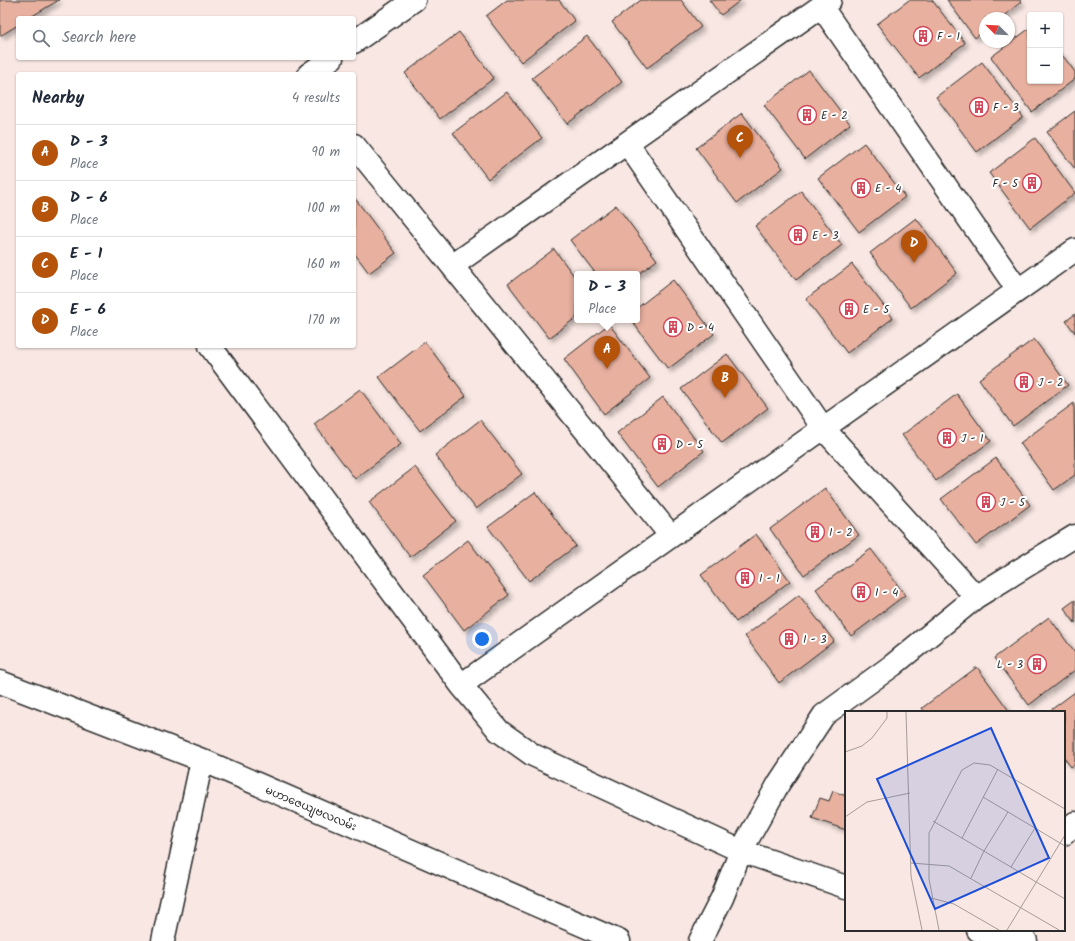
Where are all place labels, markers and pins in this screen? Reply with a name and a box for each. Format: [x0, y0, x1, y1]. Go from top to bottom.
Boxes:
building icon: F - 1 [912, 25, 934, 47]
place label: F - 1 [937, 28, 960, 46]
building icon: F - 3 [968, 96, 990, 118]
place label: F - 3 [993, 99, 1019, 117]
building icon: E - 2 [796, 104, 818, 126]
place label: E - 2 [821, 107, 848, 125]
pin: C [727, 125, 753, 158]
building icon: F - 5 [1021, 172, 1043, 194]
place label: F - 5 [992, 175, 1019, 193]
building icon: E - 4 [850, 177, 872, 199]
place label: E - 4 [875, 180, 901, 198]
building icon: E - 3 [787, 224, 809, 246]
place label: E - 3 [812, 227, 839, 245]
pin: D [901, 230, 927, 263]
building icon: E - 5 [838, 298, 860, 320]
place label: E - 5 [863, 301, 890, 319]
building icon: D - 4 [662, 316, 684, 338]
place label: D - 4 [687, 319, 714, 337]
pin: A [594, 336, 620, 369]
pin: B [712, 365, 738, 398]
building icon: J - 2 [1013, 371, 1035, 393]
place label: J - 2 [1038, 374, 1063, 392]
building icon: J - 1 [936, 427, 958, 449]
place label: J - 1 [961, 430, 983, 448]
building icon: D - 5 [651, 433, 673, 455]
place label: D - 5 [676, 436, 704, 454]
building icon: J - 5 [975, 491, 997, 513]
place label: J - 5 [1000, 494, 1026, 512]
building icon: I - 2 [804, 521, 826, 543]
place label: I - 2 [829, 524, 853, 542]
building icon: I - 1 [734, 567, 756, 589]
place label: I - 1 [759, 570, 780, 588]
building icon: I - 4 [850, 581, 872, 603]
place label: I - 4 [875, 584, 898, 602]
building icon: I - 3 [778, 628, 800, 650]
place label: I - 3 [803, 631, 827, 649]
building icon: L - 3 [1026, 653, 1048, 675]
place label: L - 3 [997, 656, 1023, 674]

